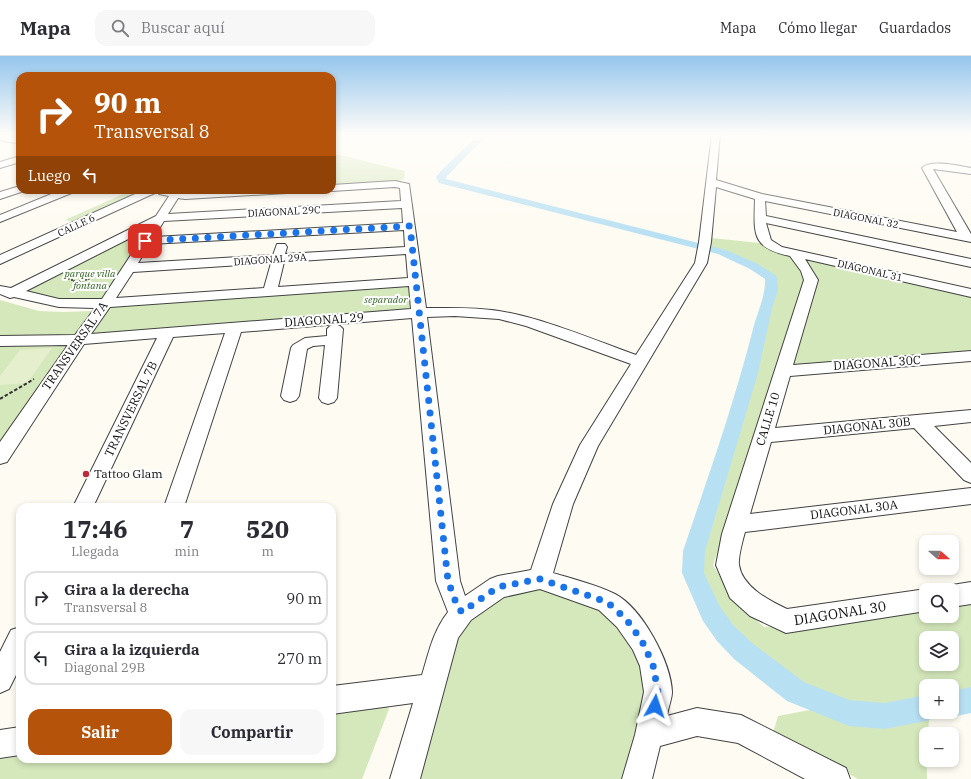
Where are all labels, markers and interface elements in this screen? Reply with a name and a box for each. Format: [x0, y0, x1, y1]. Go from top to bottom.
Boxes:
search box [95, 10, 375, 46]
text: Mapa [20, 16, 71, 40]
icon: search [109, 17, 131, 39]
text: Buscar aquí [141, 18, 225, 37]
text: Mapa [720, 19, 756, 37]
text: Cómo llegar [778, 19, 857, 37]
text: Guardados [879, 19, 951, 37]
text: 90 m [94, 84, 161, 121]
icon: right [28, 88, 80, 140]
text: Transversal 8 [94, 120, 209, 143]
icon: left [79, 164, 101, 186]
text: Luego [28, 166, 71, 185]
street label: DIAGONAL 29C [247, 203, 321, 220]
street label: DIAGONAL 32 [832, 206, 900, 231]
street label: CALLE 6 [55, 211, 97, 240]
pin [128, 224, 162, 258]
icon: arrive [134, 230, 156, 252]
street label: DIAGONAL 29A [233, 250, 307, 269]
street label: DIAGONAL 31 [836, 257, 904, 284]
park label: parque villa fontana [63, 267, 116, 292]
park label: separador [364, 293, 408, 306]
street label: TRANSVERSAL 7A [38, 298, 111, 393]
street label: DIAGONAL 29 [284, 309, 364, 330]
street label: DIAGONAL 30C [833, 352, 921, 373]
street label: TRANSVERSAL 7B [101, 358, 160, 459]
street label: CALLE 10 [752, 390, 783, 447]
street label: DIAGONAL 30B [822, 413, 911, 438]
place label: Tattoo Glam [94, 466, 163, 481]
marker: Tattoo Glam [81, 469, 91, 479]
street label: DIAGONAL 30A [809, 497, 899, 522]
text: 17:46 [63, 513, 128, 545]
text: 7 [180, 513, 194, 545]
text: 520 [246, 513, 289, 545]
north arrow [919, 535, 959, 575]
map controls [919, 535, 959, 767]
text: Llegada [71, 543, 119, 560]
text: min [174, 543, 199, 560]
text: m [261, 543, 274, 560]
text: Gira a la derecha [64, 580, 189, 599]
button: search [919, 583, 959, 623]
icon: right [30, 587, 52, 609]
text: 90 m [286, 589, 322, 608]
street label: DIAGONAL 30 [793, 597, 887, 629]
text: Transversal 8 [64, 599, 147, 616]
button: layers [919, 631, 959, 671]
text: Gira a la izquierda [64, 640, 200, 659]
icon: left [30, 647, 52, 669]
text: 270 m [277, 649, 322, 668]
text: Diagonal 29B [64, 659, 145, 676]
button: + [919, 679, 959, 719]
position arrow [634, 685, 676, 727]
button: Salir [28, 709, 172, 755]
button: Compartir [180, 709, 324, 755]
button: − [919, 727, 959, 767]

